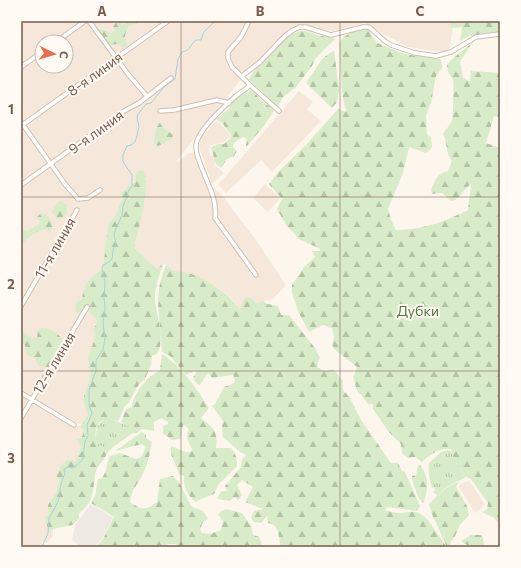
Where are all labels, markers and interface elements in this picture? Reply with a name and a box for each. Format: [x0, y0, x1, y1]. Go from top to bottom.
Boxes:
text: A [97, 3, 107, 19]
text: B [256, 3, 265, 19]
text: C [416, 3, 425, 19]
north arrow [34, 34, 74, 74]
street label: 8-я линия [64, 48, 126, 99]
text: С [58, 51, 71, 60]
text: 1 [8, 101, 14, 117]
street label: 9-я линия [65, 106, 127, 157]
street label: 11-я линия [30, 214, 79, 281]
text: 2 [7, 276, 15, 292]
park label: Дубки [397, 302, 439, 319]
street label: 12-я линия [28, 329, 79, 397]
text: 3 [7, 450, 15, 466]

